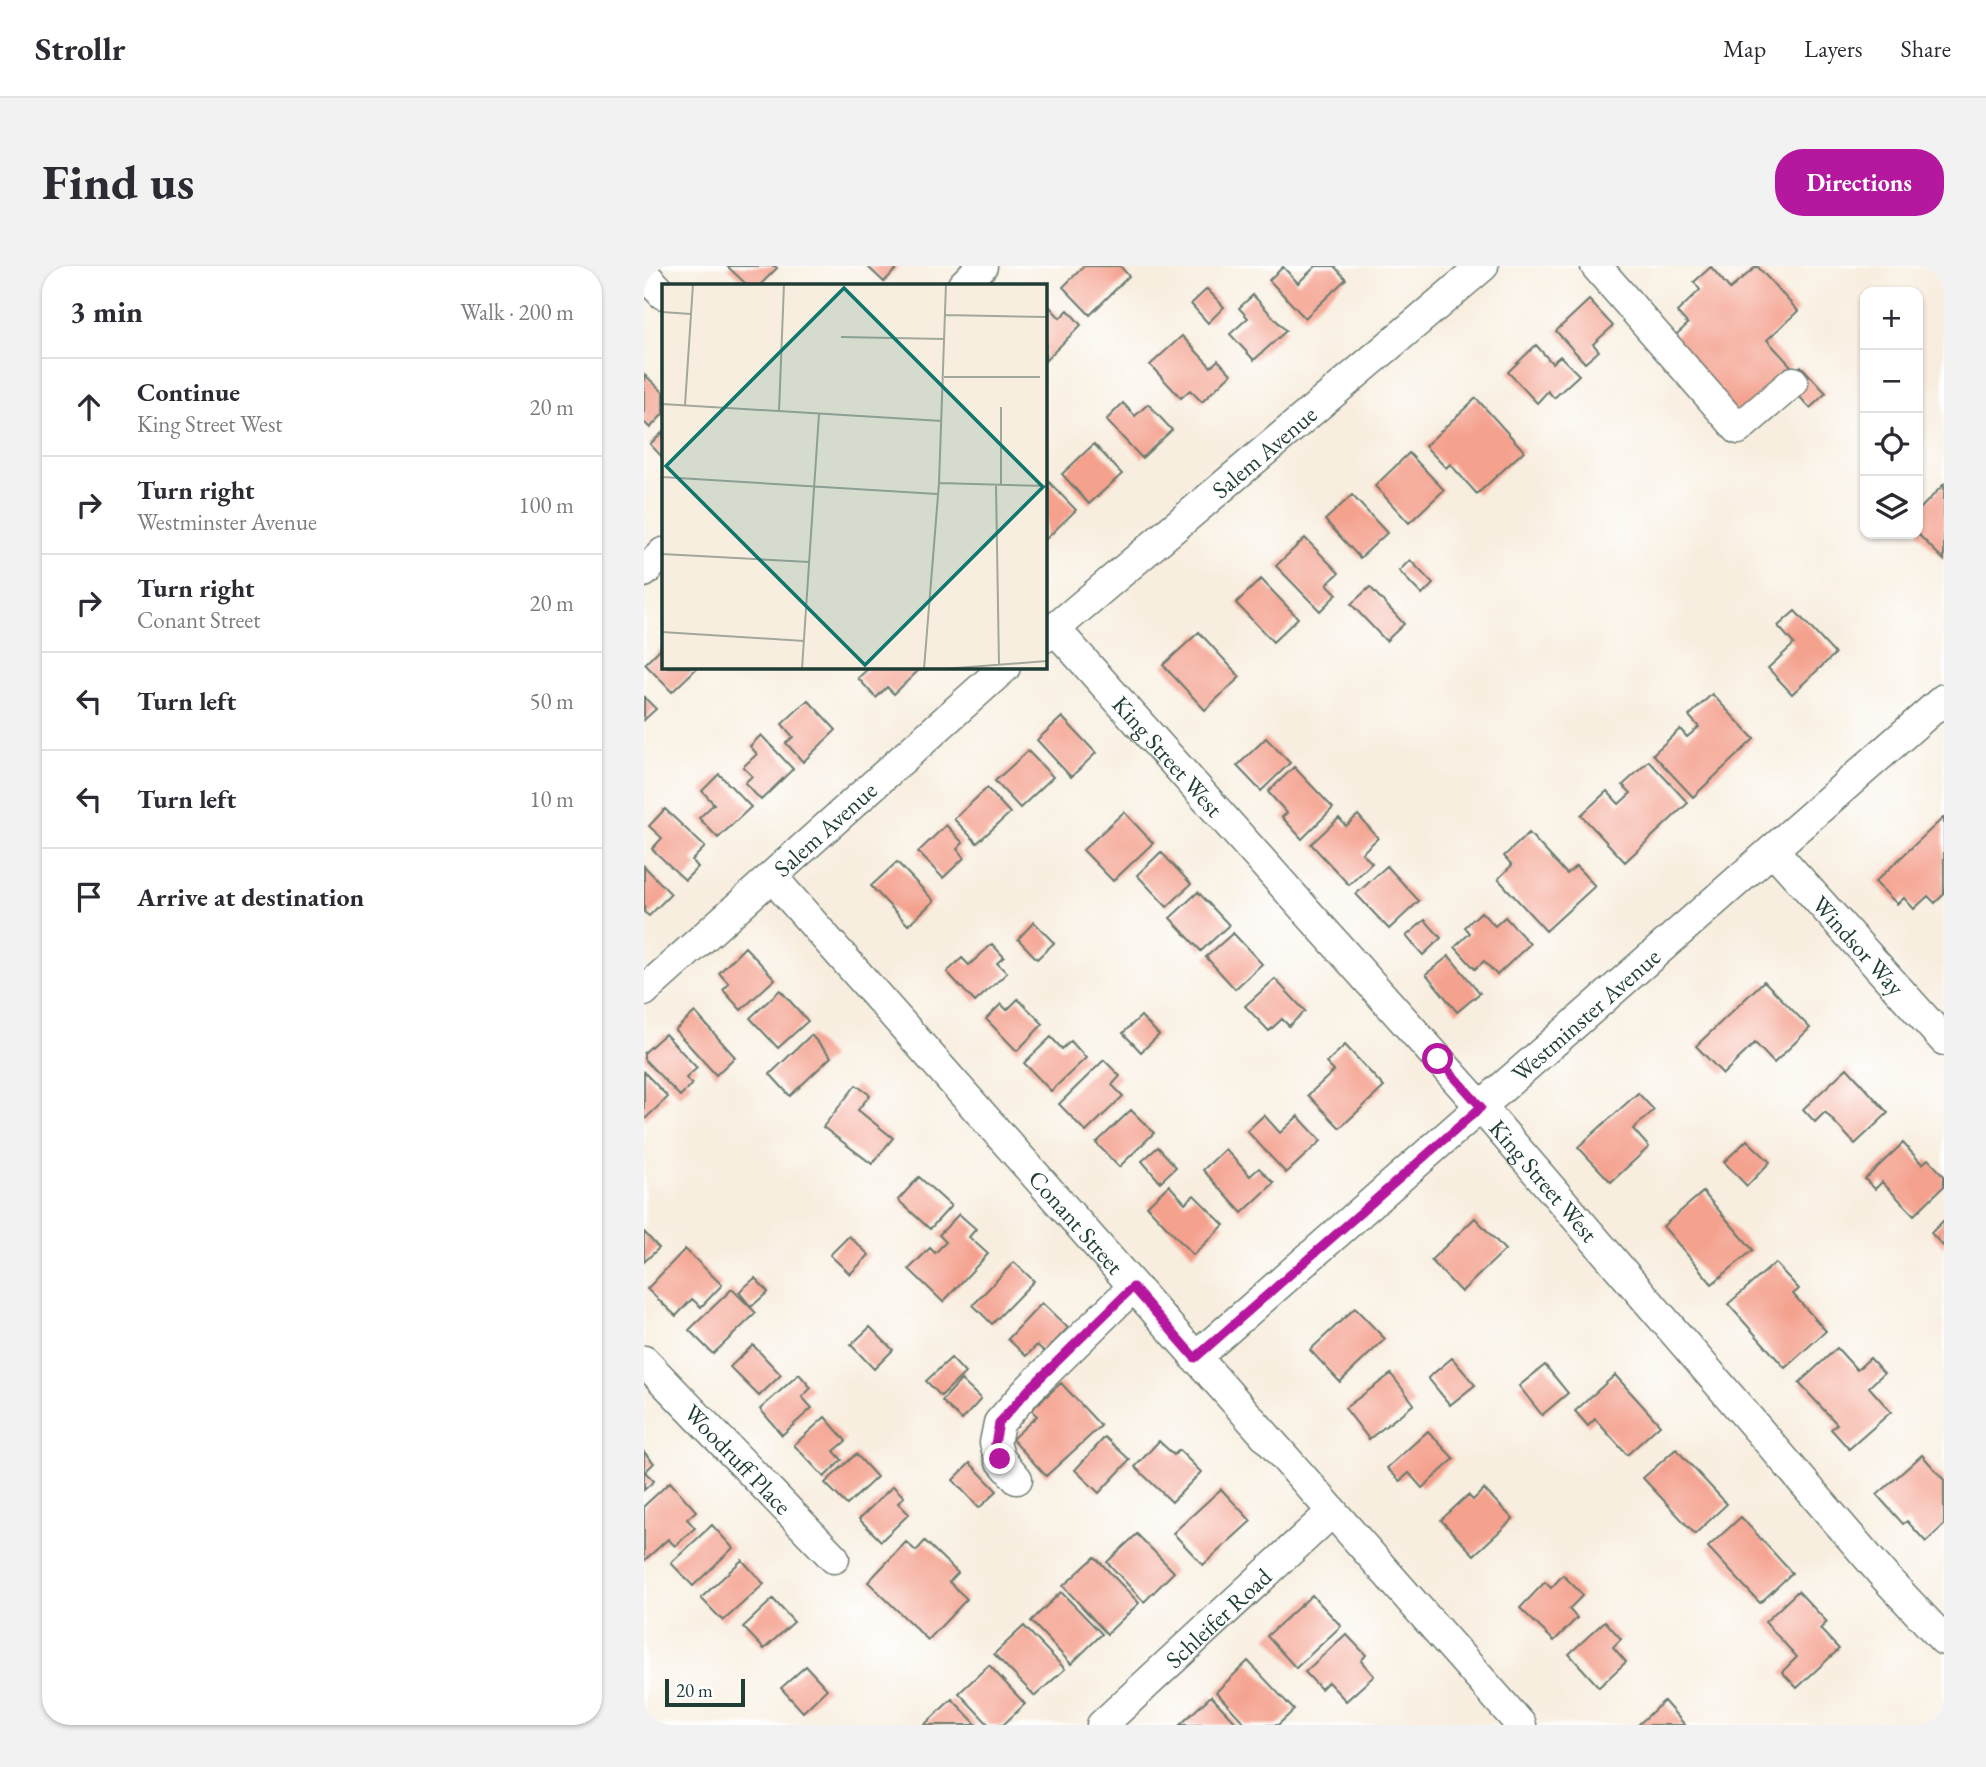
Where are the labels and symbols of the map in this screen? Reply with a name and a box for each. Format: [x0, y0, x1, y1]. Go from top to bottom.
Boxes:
inset map [662, 284, 1046, 668]
street label: Salem Avenue [1205, 398, 1323, 505]
street label: King Street West [1106, 689, 1231, 823]
street label: Salem Avenue [767, 774, 883, 883]
street label: Windsor Way [1806, 889, 1912, 1002]
street label: Westminster Avenue [1505, 941, 1666, 1088]
route start [1422, 1043, 1453, 1074]
street label: King Street West [1483, 1113, 1606, 1248]
street label: Conant Street [1022, 1163, 1131, 1281]
street label: Woodruff Place [678, 1397, 799, 1521]
route end [984, 1443, 1015, 1474]
street label: Schleifer Road [1158, 1560, 1278, 1675]
scale bar [665, 1676, 746, 1708]

